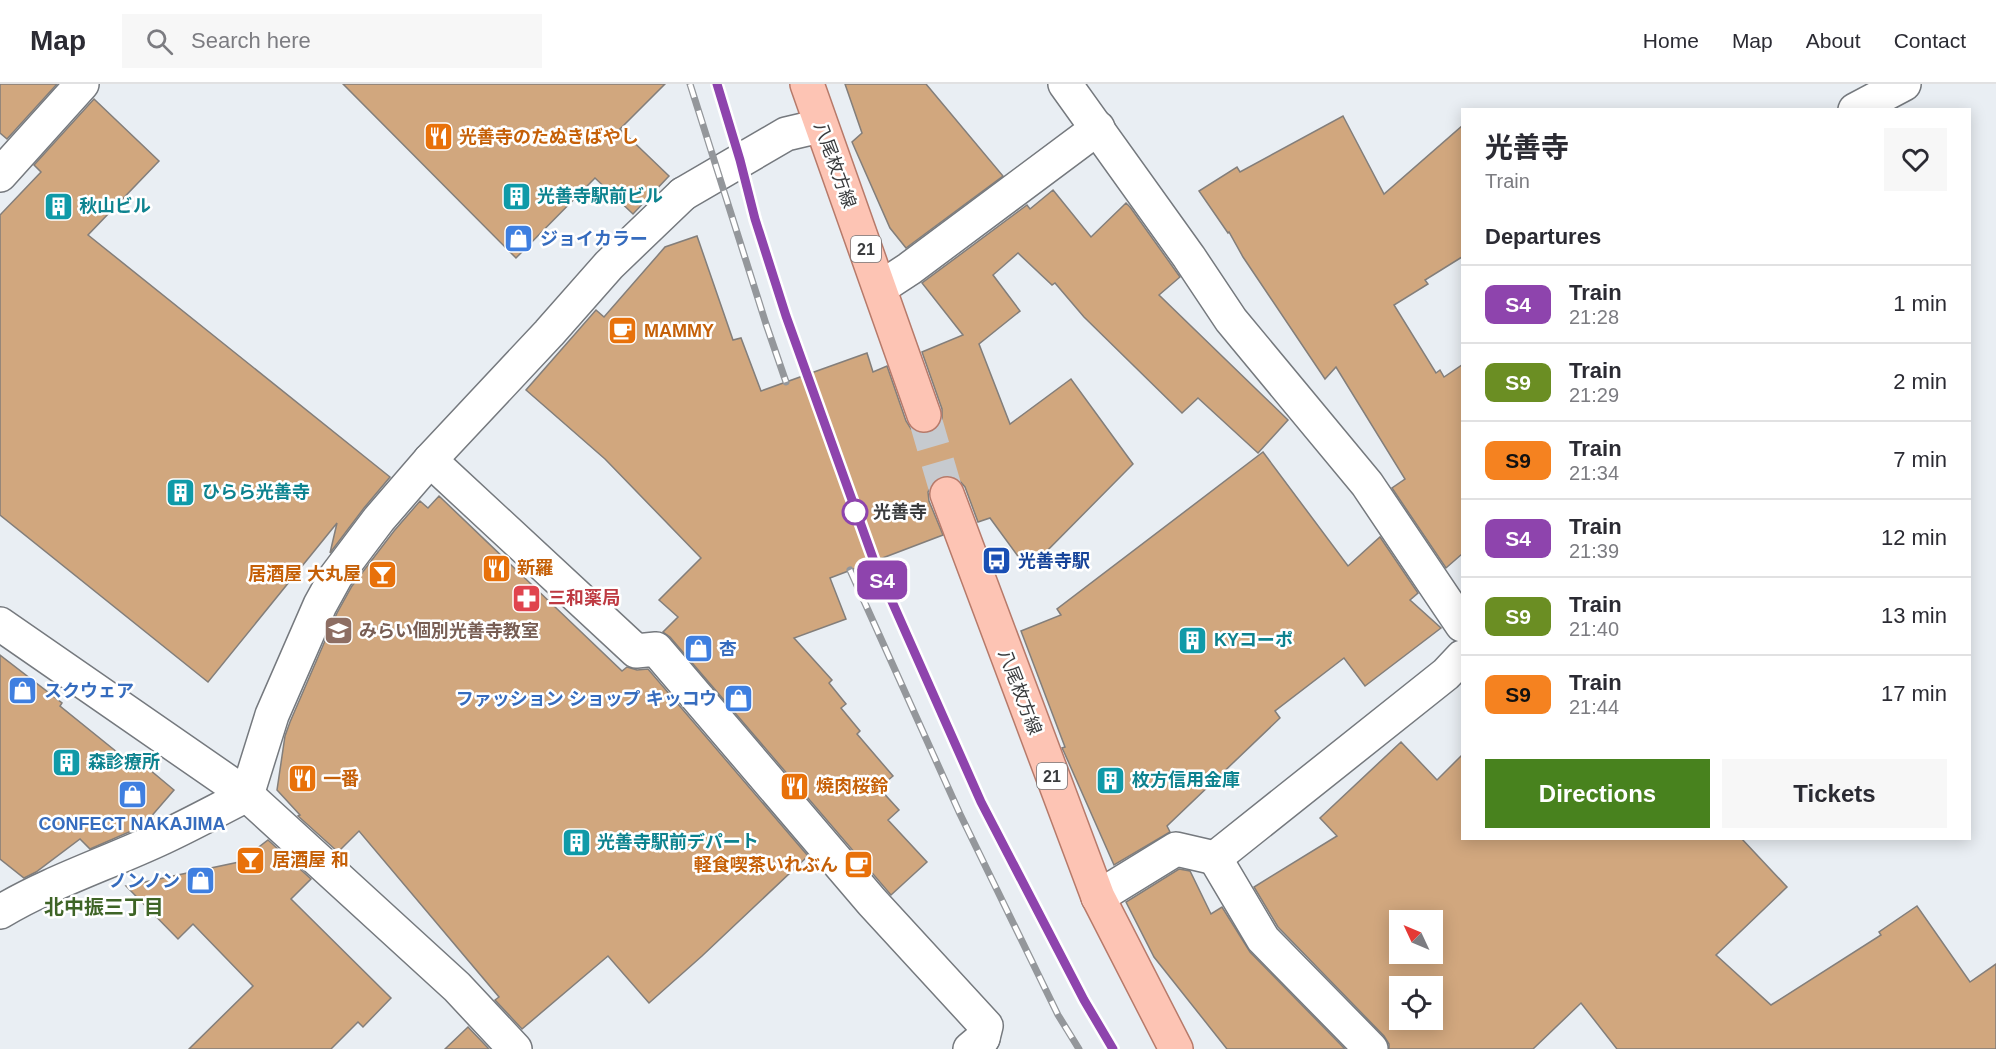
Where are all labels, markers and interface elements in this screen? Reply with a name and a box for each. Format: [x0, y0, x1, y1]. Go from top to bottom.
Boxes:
search box [122, 14, 542, 68]
text: Map [30, 25, 86, 56]
icon: search [143, 25, 176, 58]
text: Search here [191, 28, 311, 53]
text: Home [1643, 29, 1699, 52]
text: Map [1732, 29, 1773, 52]
text: About [1806, 29, 1861, 52]
text: Contact [1894, 29, 1966, 52]
street label: 八尾枚方線 [810, 119, 860, 211]
restaurant icon: 光善寺のたぬきばやし [422, 121, 454, 153]
place label: 光善寺のたぬきばやし [459, 127, 639, 147]
button: heart [1884, 128, 1947, 191]
text: 光善寺 [1485, 132, 1569, 163]
text: Train [1485, 170, 1530, 192]
building icon: 光善寺駅前ビル [500, 180, 532, 212]
place label: 光善寺駅前ビル [537, 186, 663, 206]
building icon: 秋山ビル [42, 190, 74, 222]
place label: 秋山ビル [79, 196, 151, 216]
shop icon: ジョイカラー [503, 223, 535, 255]
text: Departures [1485, 224, 1601, 249]
place label: ジョイカラー [540, 229, 648, 249]
road number: 21 [851, 236, 881, 262]
text: Train [1569, 280, 1622, 305]
text: 1 min [1893, 291, 1947, 316]
text: S4 [1505, 293, 1531, 316]
text: 21:28 [1569, 306, 1619, 328]
cafe icon: MAMMY [607, 315, 639, 347]
place label: MAMMY [644, 321, 714, 341]
text: Train [1569, 358, 1622, 383]
text: 2 min [1893, 369, 1947, 394]
text: S9 [1505, 371, 1531, 394]
text: 21:29 [1569, 384, 1619, 406]
text: Train [1569, 436, 1622, 461]
text: 7 min [1893, 447, 1947, 472]
text: S9 [1505, 449, 1531, 472]
text: 21:34 [1569, 462, 1619, 484]
building icon: ひらら光善寺 [165, 476, 197, 508]
place label: ひらら光善寺 [202, 482, 310, 502]
marker: 光善寺 [842, 499, 868, 525]
place label: 光善寺 [873, 502, 927, 522]
text: Train [1569, 514, 1622, 539]
text: 12 min [1881, 525, 1947, 550]
text: S4 [1505, 527, 1531, 550]
text: 21:39 [1569, 540, 1619, 562]
bus stop icon: 光善寺駅 [981, 545, 1013, 577]
place label: 光善寺駅 [1018, 551, 1090, 571]
restaurant icon: 新羅 [480, 552, 512, 584]
bar icon: 居酒屋 大丸屋 [366, 558, 398, 590]
place label: 新羅 [517, 558, 553, 578]
line badge: S4 [855, 560, 909, 600]
place label: 居酒屋 大丸屋 [248, 564, 361, 584]
text: S4 [869, 569, 895, 592]
pharmacy icon: 三和薬局 [511, 582, 543, 614]
place label: 三和薬局 [548, 588, 620, 608]
text: Train [1569, 592, 1622, 617]
text: 13 min [1881, 603, 1947, 628]
text: S9 [1505, 605, 1531, 628]
school or university icon: みらい個別光善寺教室 [322, 615, 354, 647]
text: 21:40 [1569, 618, 1619, 640]
place label: みらい個別光善寺教室 [359, 621, 539, 641]
building icon: KYコーポ [1177, 624, 1209, 656]
place label: KYコーポ [1214, 630, 1293, 650]
shop icon: 杏 [682, 633, 714, 665]
place label: 杏 [719, 639, 737, 659]
street label: 八尾枚方線 [995, 646, 1045, 738]
text: Train [1569, 670, 1622, 695]
shop icon: スクウェア [7, 675, 39, 707]
place label: スクウェア [44, 681, 134, 701]
text: 17 min [1881, 681, 1947, 706]
shop icon: ファッション ショップ キッコウ [722, 683, 754, 715]
text: S9 [1505, 683, 1531, 706]
place label: ファッション ショップ キッコウ [456, 689, 717, 709]
text: 21:44 [1569, 696, 1619, 718]
building icon: 森診療所 [51, 746, 83, 778]
place label: 森診療所 [88, 752, 160, 772]
button: Directions [1485, 759, 1710, 828]
button: Tickets [1722, 759, 1947, 828]
restaurant icon: 一番 [286, 763, 318, 795]
road number: 21 [1037, 763, 1067, 789]
building icon: 枚方信用金庫 [1095, 764, 1127, 796]
place label: 一番 [323, 769, 359, 789]
restaurant icon: 焼肉桜鈴 [779, 770, 811, 802]
place label: 枚方信用金庫 [1132, 770, 1240, 790]
place label: 焼肉桜鈴 [816, 776, 889, 796]
shop icon: CONFECT NAKAJIMA [116, 779, 148, 811]
place label: CONFECT NAKAJIMA [39, 814, 226, 834]
building icon: 光善寺駅前デパート [560, 826, 592, 858]
place label: 光善寺駅前デパート [597, 832, 759, 852]
bar icon: 居酒屋 和 [235, 844, 267, 876]
cafe icon: 軽食喫茶いれぶん [843, 849, 875, 881]
place label: 居酒屋 和 [272, 850, 349, 870]
place label: 軽食喫茶いれぶん [694, 855, 838, 875]
shop icon: ノンノン [185, 865, 217, 897]
place label: ノンノン [109, 871, 180, 891]
district label: 北中振三丁目 [44, 896, 164, 918]
north arrow [1389, 910, 1443, 964]
map controls [1389, 910, 1443, 1030]
button: locate [1389, 976, 1443, 1030]

